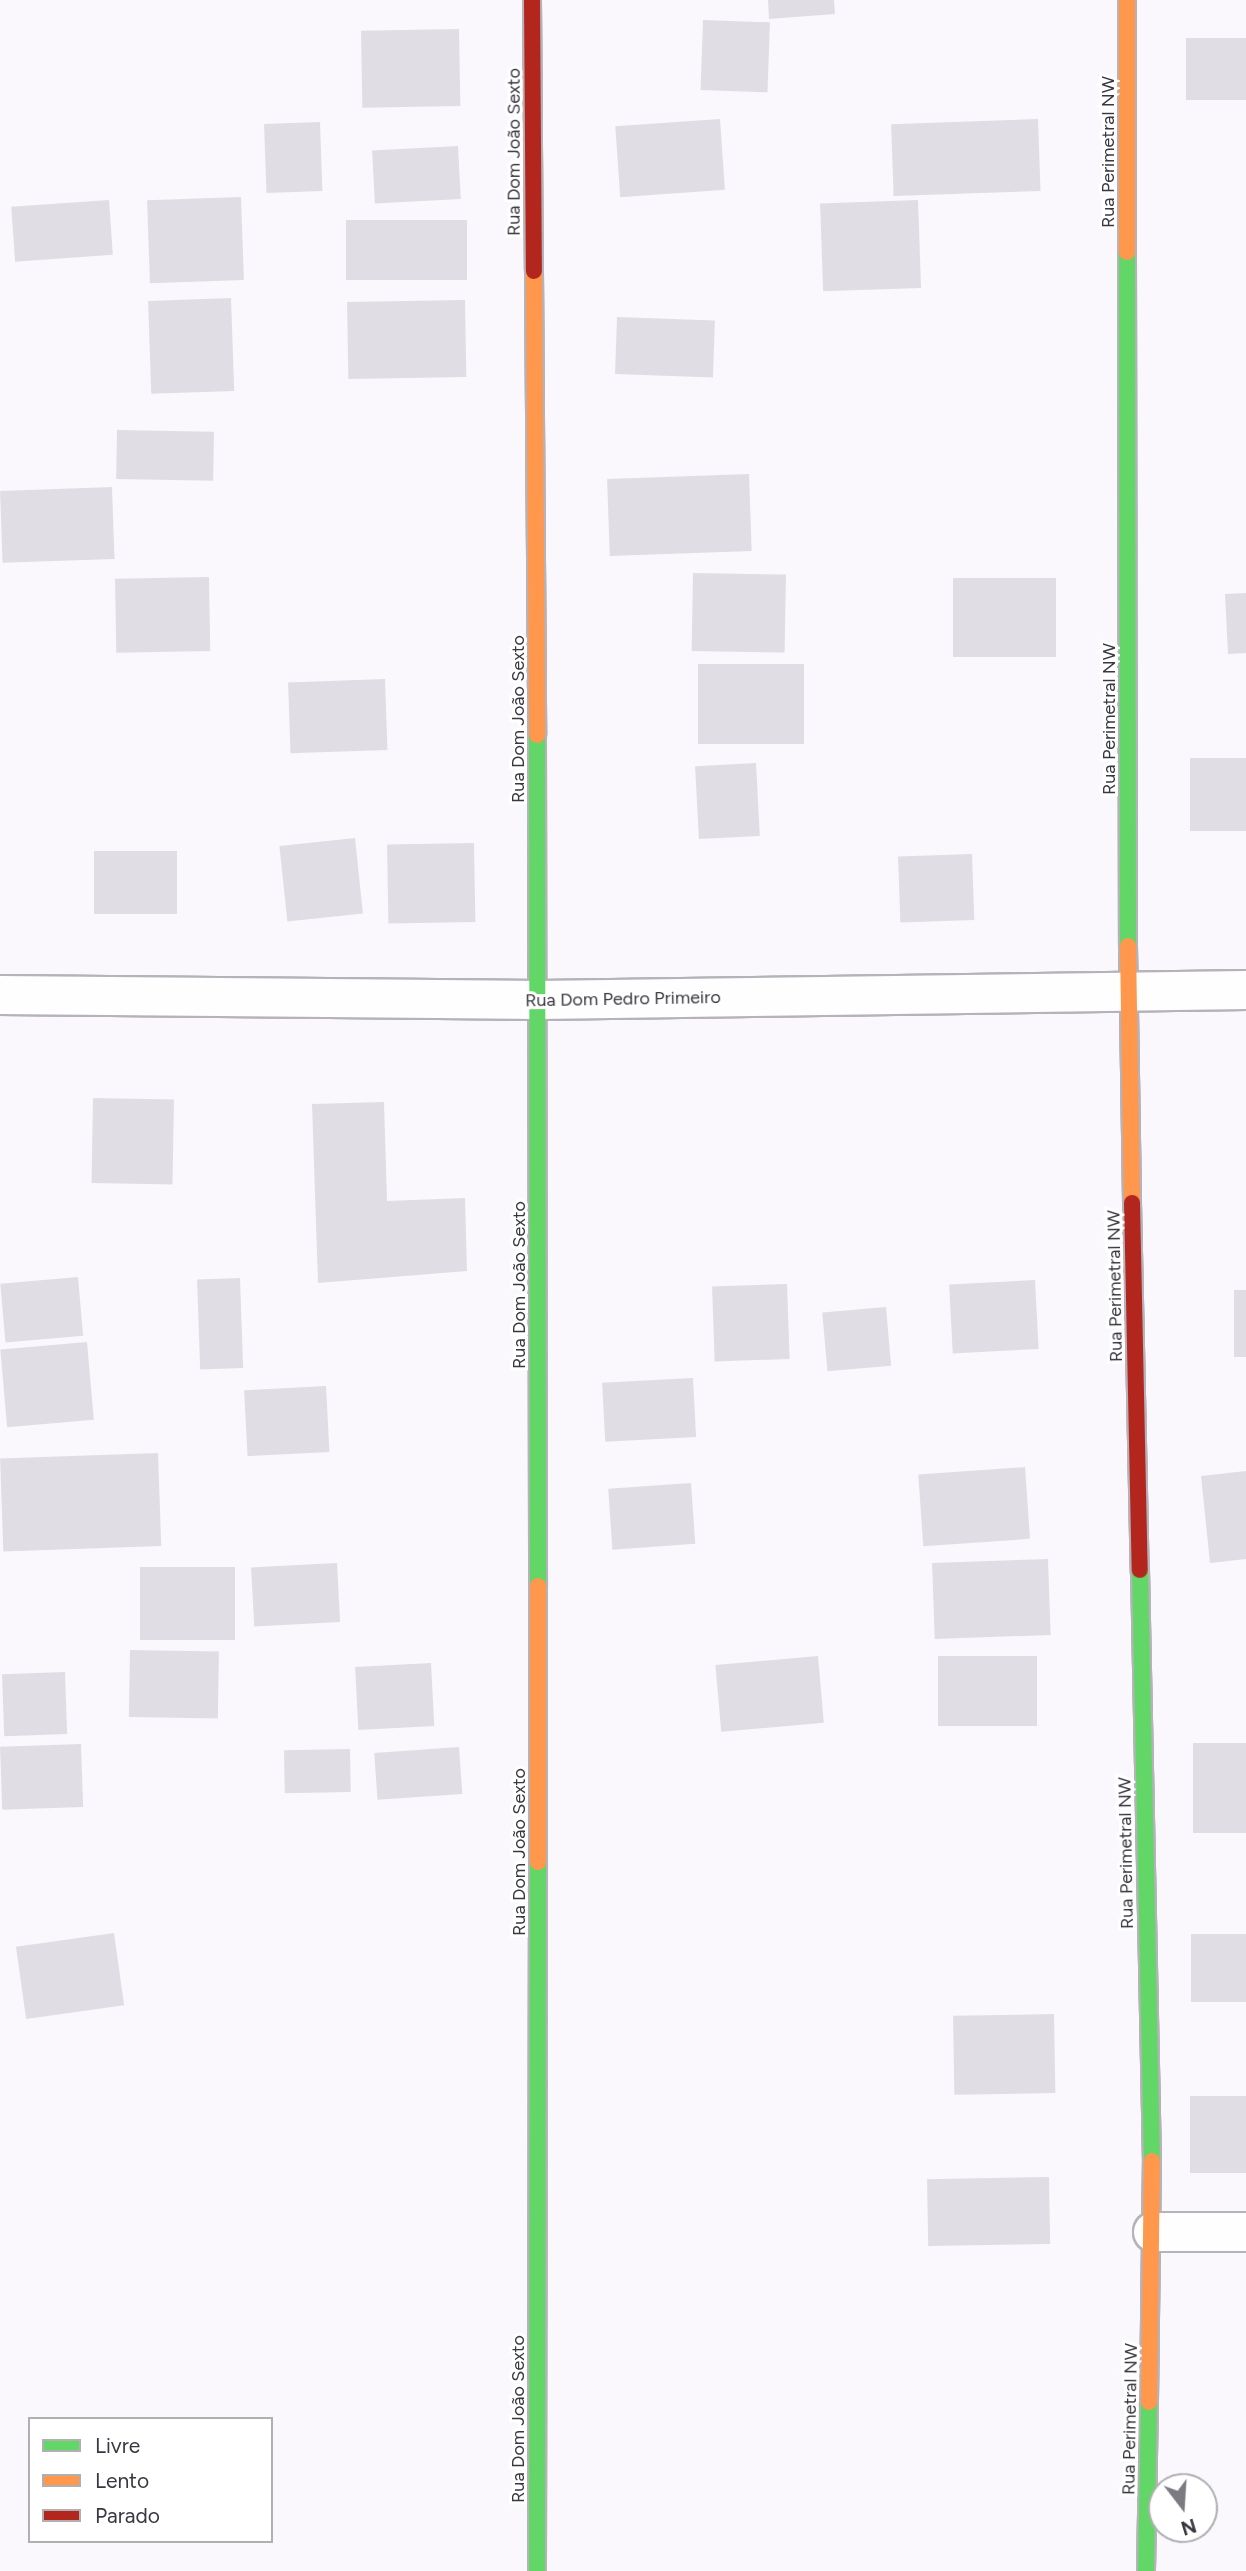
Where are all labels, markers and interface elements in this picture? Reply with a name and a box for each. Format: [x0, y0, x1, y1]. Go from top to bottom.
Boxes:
street label: Rua Dom João Sexto [503, 68, 525, 236]
street label: Rua Perimetral NW [1097, 76, 1119, 228]
street label: Rua Dom João Sexto [507, 635, 529, 803]
street label: Rua Perimetral NW [1098, 643, 1120, 795]
street label: Rua Dom Pedro Primeiro [525, 986, 721, 1012]
street label: Rua Dom João Sexto [508, 1201, 530, 1369]
street label: Rua Perimetral NW [1103, 1210, 1127, 1362]
street label: Rua Dom João Sexto [508, 1768, 530, 1936]
street label: Rua Perimetral NW [1114, 1777, 1138, 1929]
street label: Rua Dom João Sexto [507, 2335, 529, 2503]
street label: Rua Perimetral NW [1118, 2343, 1142, 2495]
legend [28, 2417, 273, 2543]
text: Livre [95, 2433, 140, 2458]
text: Lento [95, 2468, 149, 2493]
north arrow [1148, 2473, 1218, 2543]
text: Parado [95, 2503, 160, 2528]
text: N [1178, 2514, 1199, 2540]

